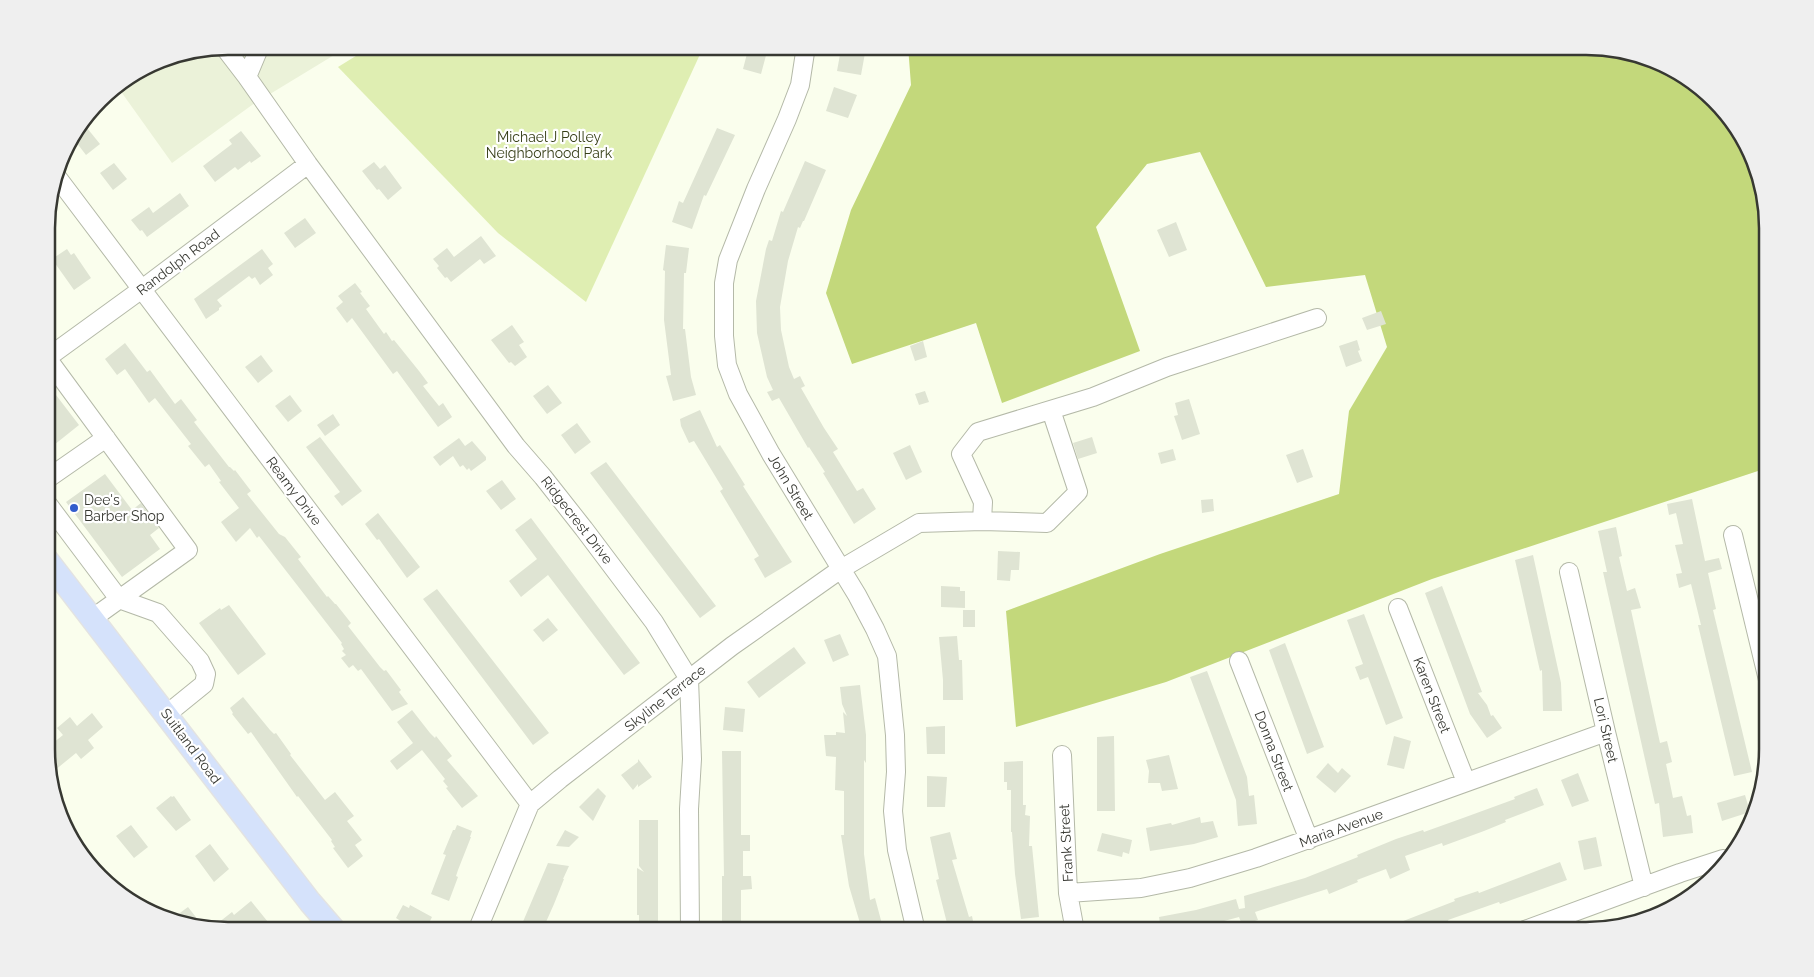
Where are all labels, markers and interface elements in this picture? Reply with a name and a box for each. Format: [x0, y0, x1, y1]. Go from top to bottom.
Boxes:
park label: Michael J Polley Neighborhood Park [486, 129, 613, 161]
street label: Randolph Road [133, 226, 223, 298]
street label: John Street [765, 451, 817, 523]
street label: Reamy Drive [263, 454, 325, 528]
street label: Ridgecrest Drive [538, 473, 616, 567]
place label: Dee's Barber Shop [84, 492, 165, 524]
marker: Dee's Barber Shop [68, 502, 80, 514]
street label: Karen Street [1410, 655, 1454, 736]
street label: Skyline Terrace [621, 661, 709, 735]
street label: Lori Street [1591, 696, 1621, 765]
street label: Suitland Road [158, 705, 224, 787]
street label: Donna Street [1251, 709, 1297, 794]
street label: Frank Street [1056, 803, 1076, 882]
street label: Maria Avenue [1297, 805, 1385, 851]

